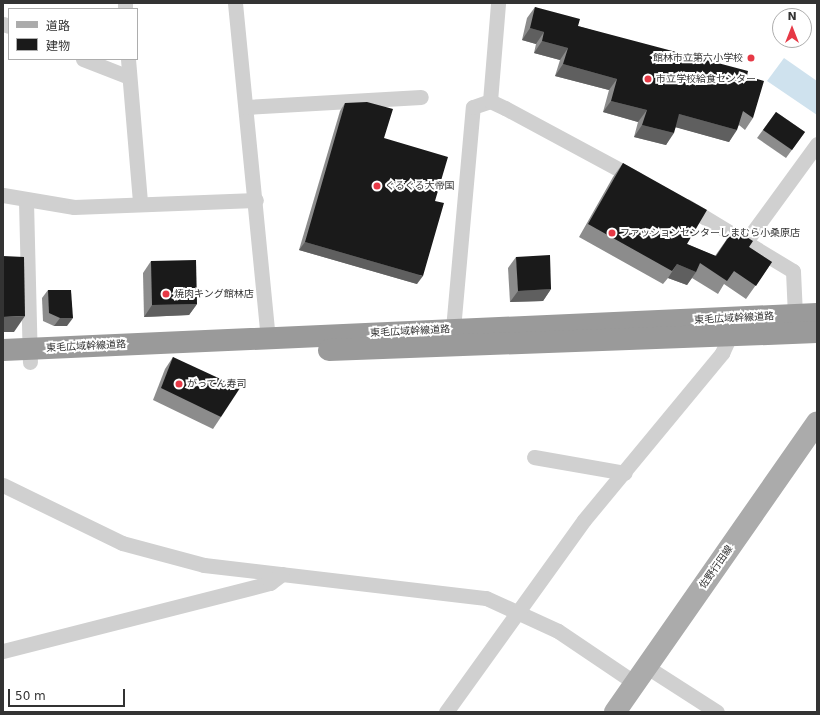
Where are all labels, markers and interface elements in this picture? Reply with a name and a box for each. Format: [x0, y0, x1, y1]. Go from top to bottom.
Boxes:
legend [8, 8, 138, 60]
north arrow [772, 8, 812, 48]
text: N [787, 10, 797, 23]
text: 道路 [46, 19, 70, 33]
text: 建物 [46, 39, 70, 53]
place label: 館林市立第六小学校 [653, 52, 743, 64]
marker: 館林市立第六小学校 [746, 53, 756, 63]
place label: 市立学校給食センター [656, 73, 756, 85]
marker: 市立学校給食センター [643, 74, 653, 84]
place label: ぐるぐる大帝国 [385, 180, 455, 192]
marker: ぐるぐる大帝国 [372, 181, 382, 191]
place label: ファッションセンターしまむら小桑原店 [620, 227, 800, 239]
marker: ファッションセンターしまむら小桑原店 [607, 228, 617, 238]
place label: 焼肉キング館林店 [174, 288, 254, 300]
marker: 焼肉キング館林店 [161, 289, 171, 299]
street label: 東毛広域幹線道路 [694, 310, 774, 326]
street label: 東毛広域幹線道路 [370, 323, 450, 339]
street label: 東毛広域幹線道路 [46, 338, 126, 354]
place label: がってん寿司 [187, 378, 247, 390]
marker: がってん寿司 [174, 379, 184, 389]
street label: 佐野行田線 [697, 543, 735, 591]
scale bar [10, 681, 127, 707]
text: 50 m [15, 689, 46, 703]

